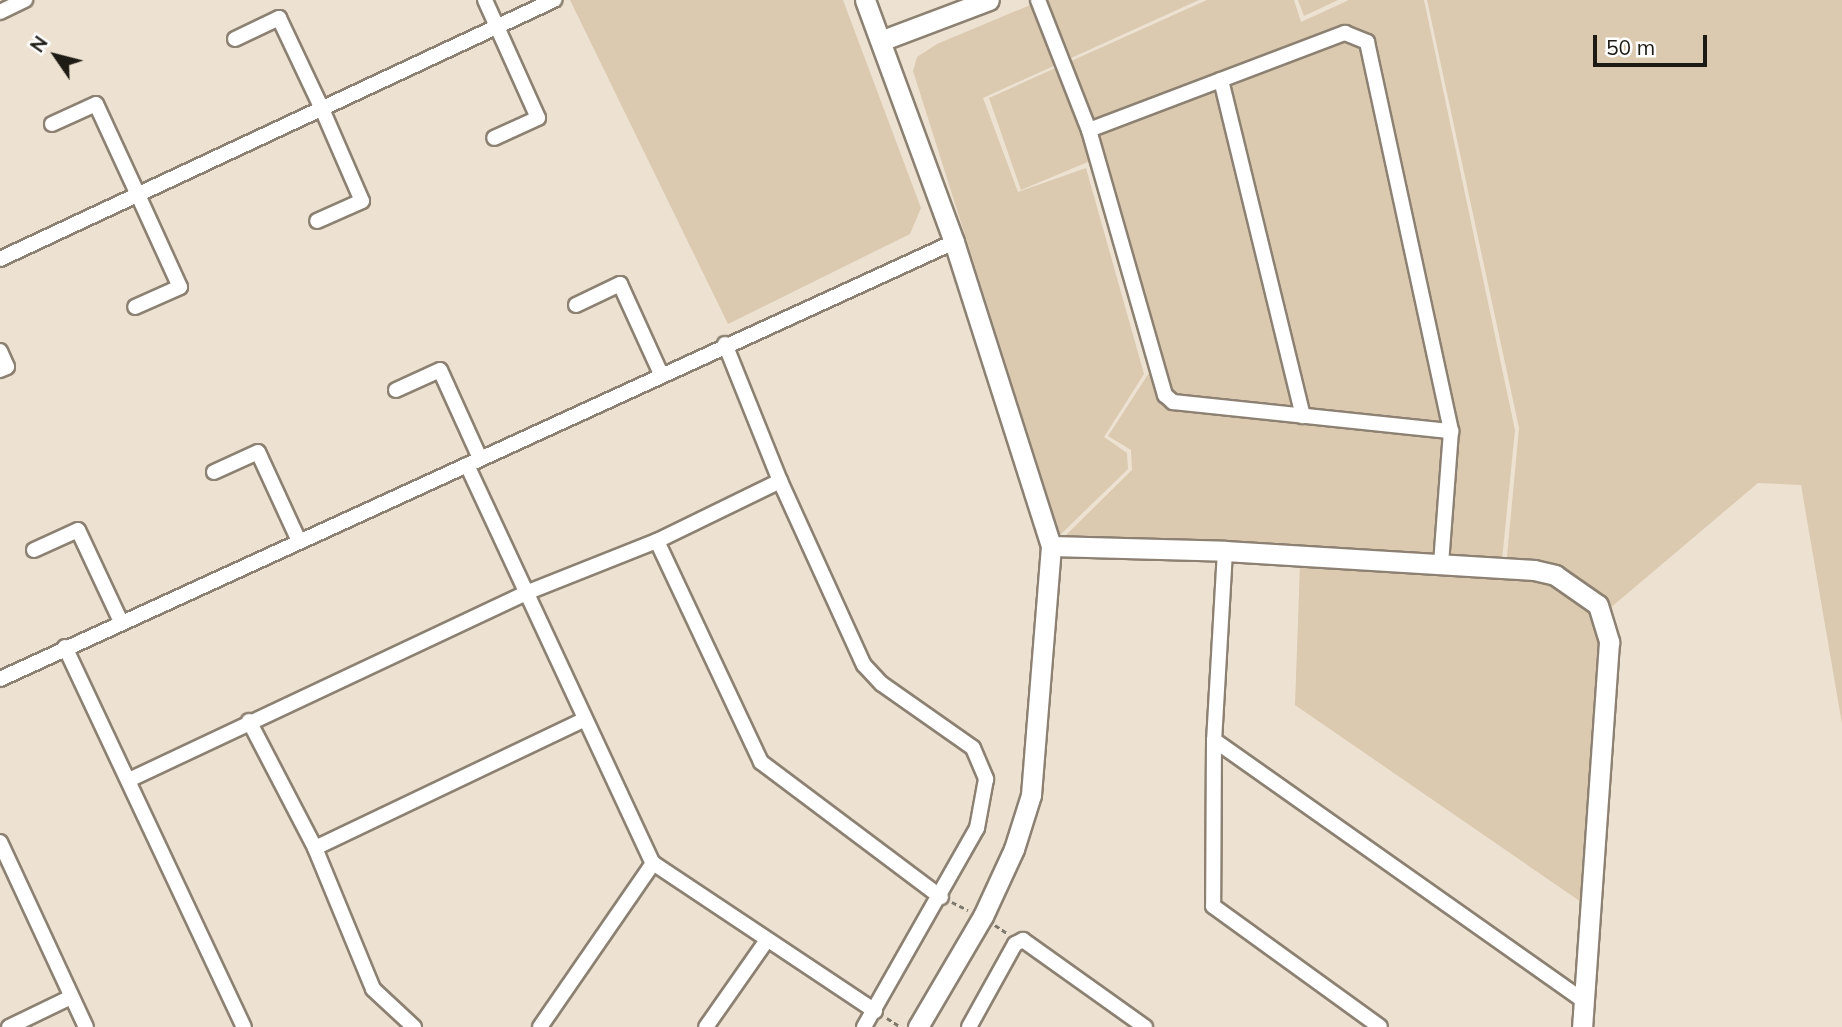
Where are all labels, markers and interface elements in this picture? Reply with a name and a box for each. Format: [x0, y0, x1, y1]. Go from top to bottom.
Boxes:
north arrow [21, 21, 91, 91]
scale bar [1597, 21, 1711, 65]
text: N [25, 31, 53, 57]
text: 50 m [1606, 34, 1655, 60]

